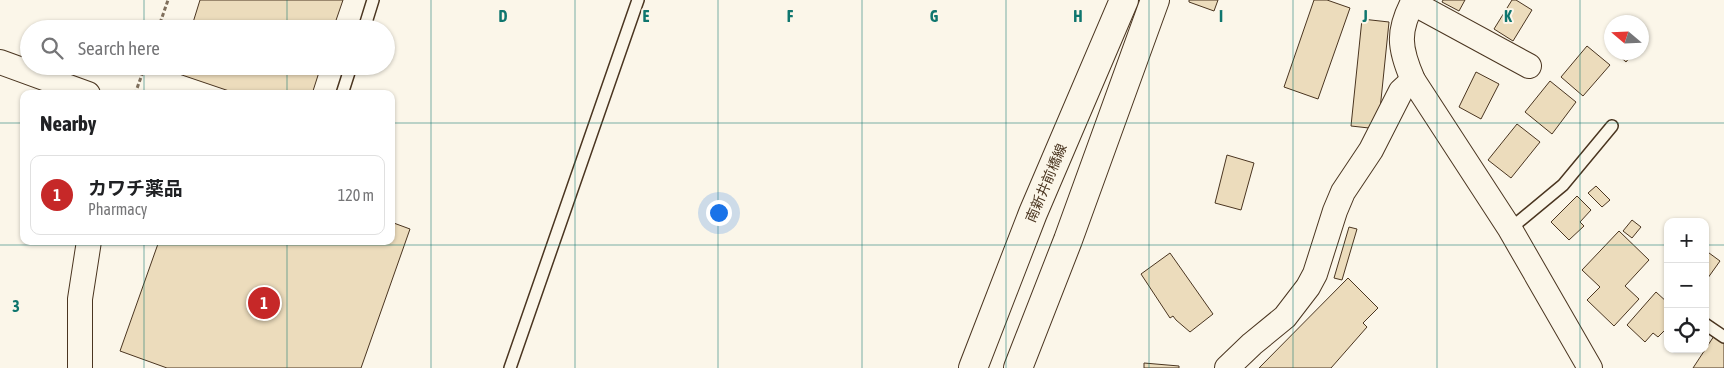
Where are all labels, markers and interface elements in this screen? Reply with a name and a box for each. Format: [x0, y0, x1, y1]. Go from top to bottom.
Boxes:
text: D [499, 7, 508, 25]
text: E [643, 7, 650, 25]
text: F [787, 7, 794, 25]
text: G [930, 7, 939, 25]
text: H [1073, 7, 1083, 25]
text: I [1219, 7, 1223, 25]
text: J [1361, 7, 1368, 25]
text: K [1504, 7, 1512, 25]
north arrow [1604, 15, 1649, 60]
search box [20, 20, 395, 75]
icon: search [38, 34, 66, 62]
text: Search here [78, 37, 160, 59]
text: Nearby [40, 111, 96, 135]
street label: 南新井前橋線 [1022, 141, 1070, 225]
text: カワチ薬品 [88, 177, 183, 199]
text: 1 [53, 186, 61, 204]
text: 120 m [338, 186, 374, 204]
text: Pharmacy [88, 200, 147, 218]
your location [706, 200, 732, 226]
map controls [1664, 218, 1709, 353]
button: + [1664, 218, 1709, 263]
button: − [1664, 263, 1709, 308]
pin: 1 [248, 284, 280, 322]
text: 3 [12, 297, 20, 315]
button: locate [1664, 308, 1709, 353]

